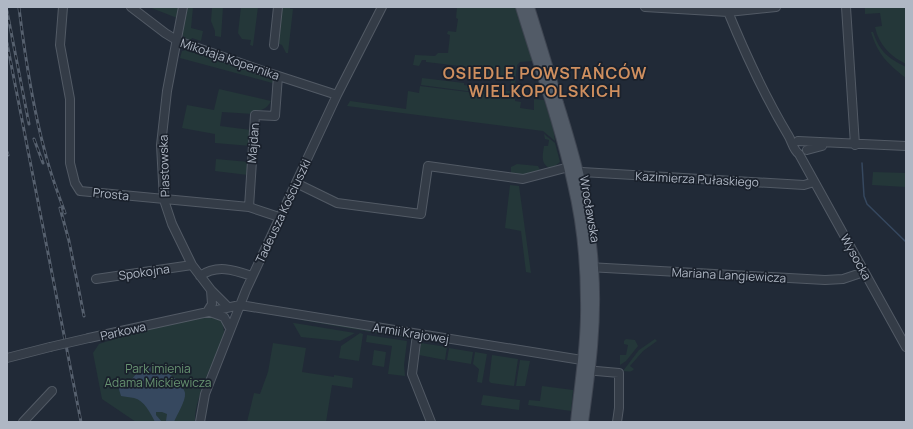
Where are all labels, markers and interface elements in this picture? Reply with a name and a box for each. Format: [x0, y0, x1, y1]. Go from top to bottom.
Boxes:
street label: Mikołaja Kopernika [178, 34, 282, 84]
district label: OSIEDLE POWSTAŃCÓW WIELKOPOLSKICH [443, 62, 647, 102]
street label: Majdan [243, 122, 263, 164]
street label: Piastowska [154, 135, 174, 197]
street label: Tadeusza Kościuszki [251, 156, 315, 266]
street label: Kazimierza Pułaskiego [635, 167, 759, 191]
street label: Wrocławska [576, 174, 604, 244]
street label: Prosta [92, 184, 130, 204]
street label: Wysocka [836, 231, 876, 283]
street label: Spokojna [117, 260, 171, 284]
street label: Mariana Langiewicza [671, 264, 787, 286]
street label: Parkowa [99, 318, 147, 344]
street label: Armii Krajowej [372, 319, 450, 347]
park label: Park imienia Adama Mickiewicza [105, 360, 212, 391]

